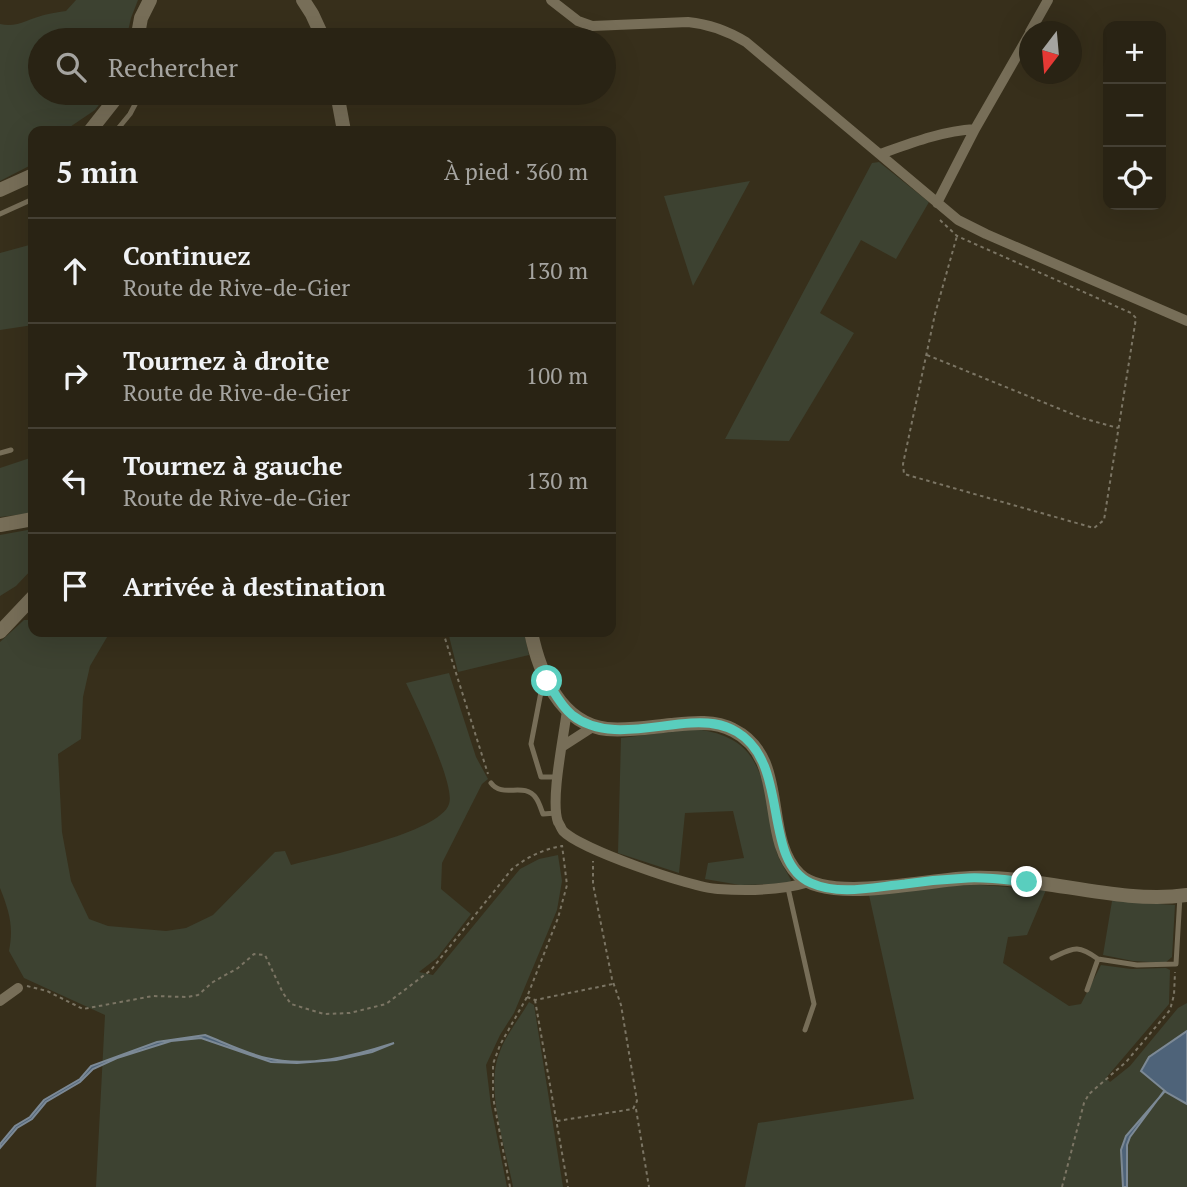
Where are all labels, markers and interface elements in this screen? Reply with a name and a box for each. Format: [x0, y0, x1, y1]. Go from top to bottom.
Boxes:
north arrow [1019, 21, 1082, 84]
map controls [1103, 21, 1166, 210]
button: + [1103, 21, 1166, 84]
search box [28, 28, 616, 105]
icon: search [52, 48, 90, 86]
text: Rechercher [108, 50, 238, 84]
button: − [1103, 84, 1166, 147]
button: locate [1103, 147, 1166, 210]
text: 5 min [56, 152, 138, 192]
text: À pied · 360 m [444, 156, 588, 187]
text: Continuez [123, 238, 251, 272]
icon: ahead [56, 252, 94, 290]
text: 130 m [526, 255, 588, 286]
text: Route de Rive-de-Gier [123, 272, 350, 303]
text: Tournez à droite [123, 343, 329, 377]
icon: right [56, 357, 94, 395]
text: 100 m [526, 360, 588, 391]
text: Route de Rive-de-Gier [123, 377, 350, 408]
text: Tournez à gauche [123, 448, 343, 482]
icon: left [56, 462, 94, 500]
text: 130 m [526, 465, 588, 496]
text: Route de Rive-de-Gier [123, 482, 350, 513]
icon: arrive [56, 567, 94, 605]
text: Arrivée à destination [123, 569, 386, 603]
route start [531, 665, 562, 696]
route end [1011, 866, 1042, 897]

